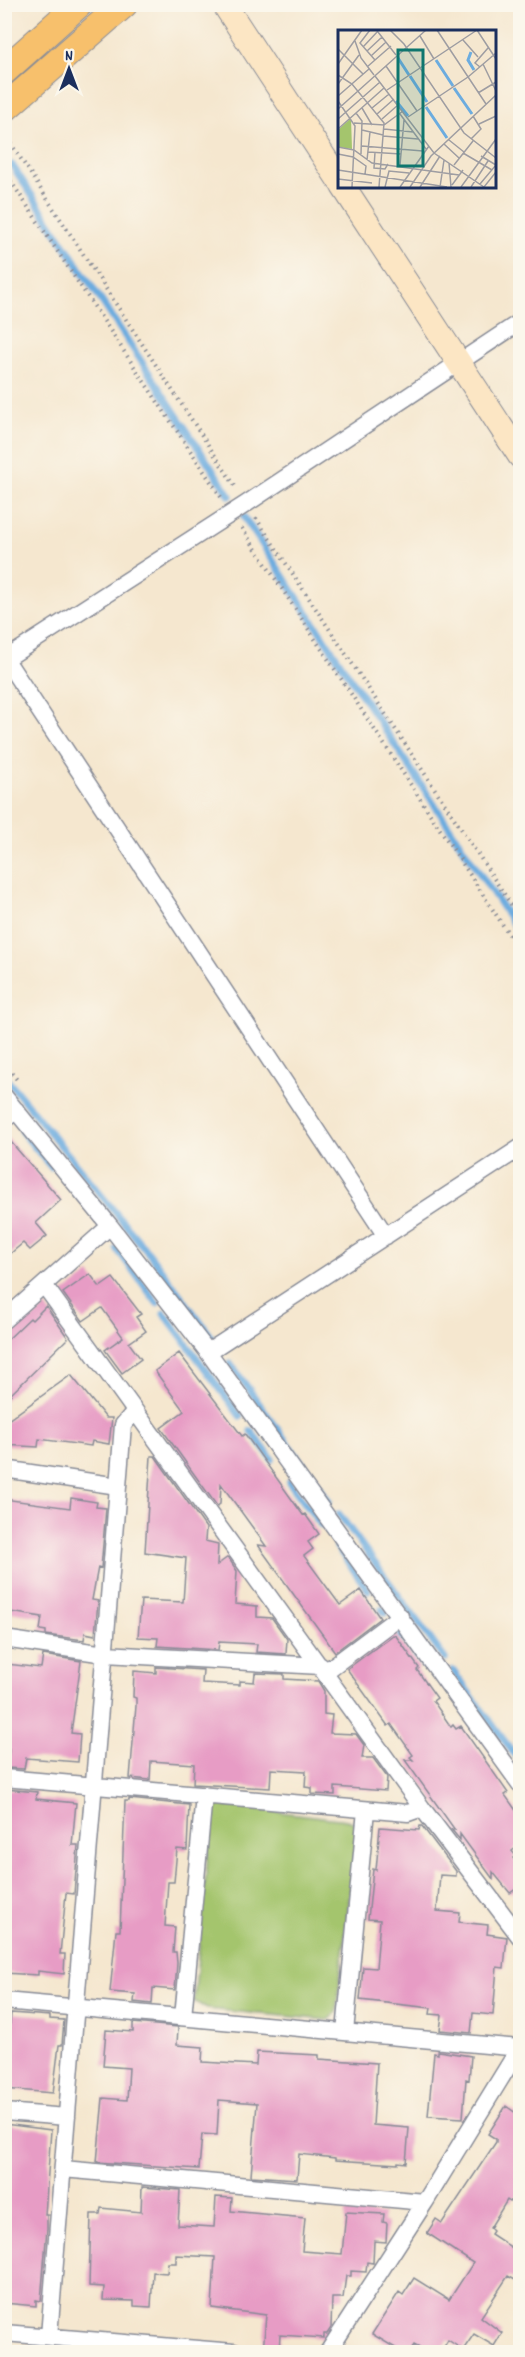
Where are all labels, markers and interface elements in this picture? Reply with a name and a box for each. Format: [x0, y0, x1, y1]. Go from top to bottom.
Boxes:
inset map [338, 30, 495, 188]
north arrow [39, 39, 99, 99]
text: N [65, 45, 73, 68]

